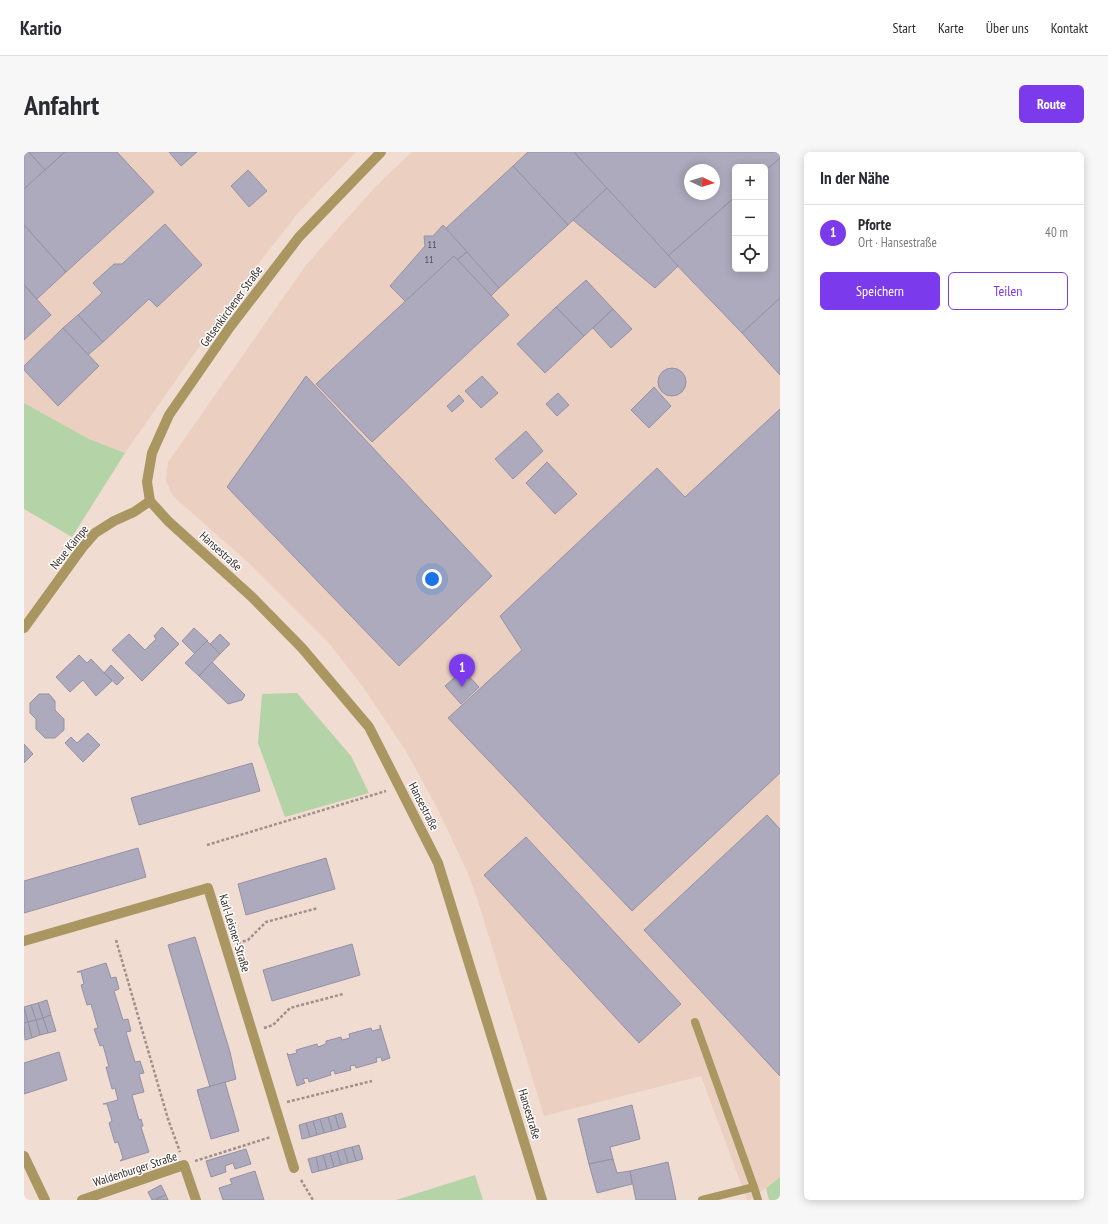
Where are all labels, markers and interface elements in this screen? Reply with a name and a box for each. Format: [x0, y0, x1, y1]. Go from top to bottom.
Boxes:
text: Kartio [20, 16, 62, 40]
text: Start [892, 19, 916, 37]
text: Karte [938, 19, 964, 37]
text: Über uns [986, 19, 1029, 37]
text: Kontakt [1051, 19, 1088, 37]
button: Route [1019, 85, 1084, 123]
text: Anfahrt [24, 86, 99, 123]
north arrow [684, 164, 720, 200]
map controls [732, 164, 768, 272]
button: + [732, 164, 768, 200]
text: In der Nähe [820, 167, 890, 189]
button: − [732, 200, 768, 236]
text: Pforte [858, 215, 891, 234]
text: 1 [830, 224, 836, 241]
text: 40 m [1045, 224, 1068, 241]
text: Ort · Hansestraße [858, 234, 937, 251]
button: locate [732, 236, 768, 272]
house number: 11 [428, 238, 437, 251]
house number: 11 [425, 253, 434, 266]
street label: Gelsenkirchener Straße [197, 263, 265, 349]
button: Speichern [820, 272, 940, 310]
button: Teilen [948, 272, 1068, 310]
street label: Neue Kämpe [47, 522, 91, 572]
street label: Hansestraße [197, 528, 245, 574]
your location [422, 569, 442, 589]
pin: 1 [449, 654, 475, 687]
street label: Hansestraße [406, 780, 442, 833]
street label: Karl-Leisner-Straße [216, 892, 254, 974]
street label: Hansestraße [515, 1087, 545, 1141]
street label: Waldenburger Straße [91, 1148, 179, 1190]

